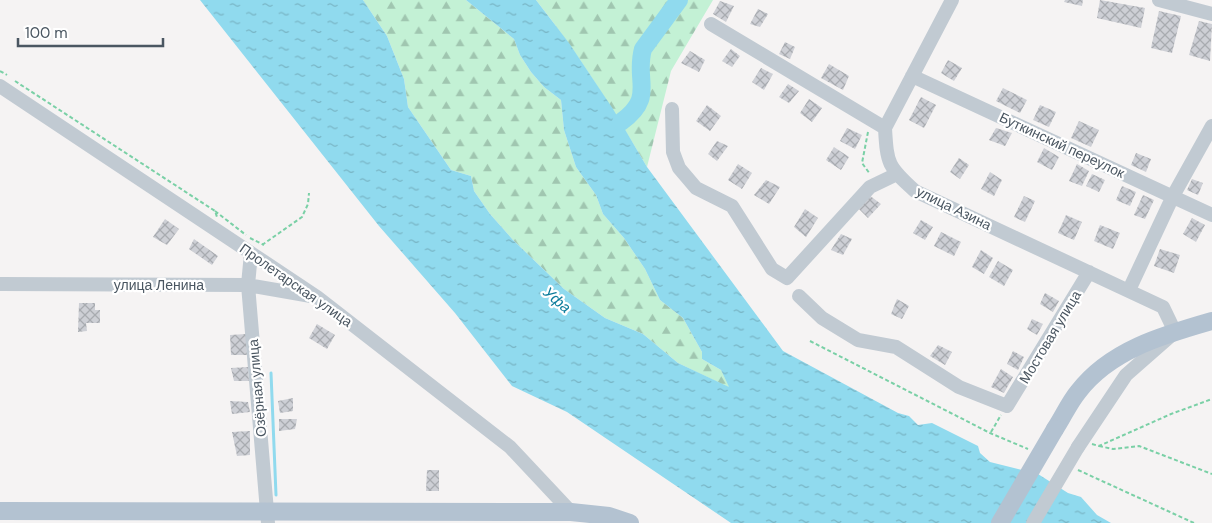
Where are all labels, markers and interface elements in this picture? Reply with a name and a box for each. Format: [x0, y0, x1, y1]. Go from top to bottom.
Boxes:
scale bar [18, 15, 162, 47]
text: 100 m [25, 23, 68, 43]
street label: Буткинский переулок [996, 108, 1128, 182]
street label: улица Азина [914, 182, 995, 234]
street label: Пролетарская улица [236, 239, 356, 331]
street label: улица Ленина [114, 276, 204, 294]
water label: Уфа [538, 282, 575, 318]
street label: Мостовая улица [1015, 287, 1085, 387]
street label: Озёрная улица [244, 338, 270, 438]

